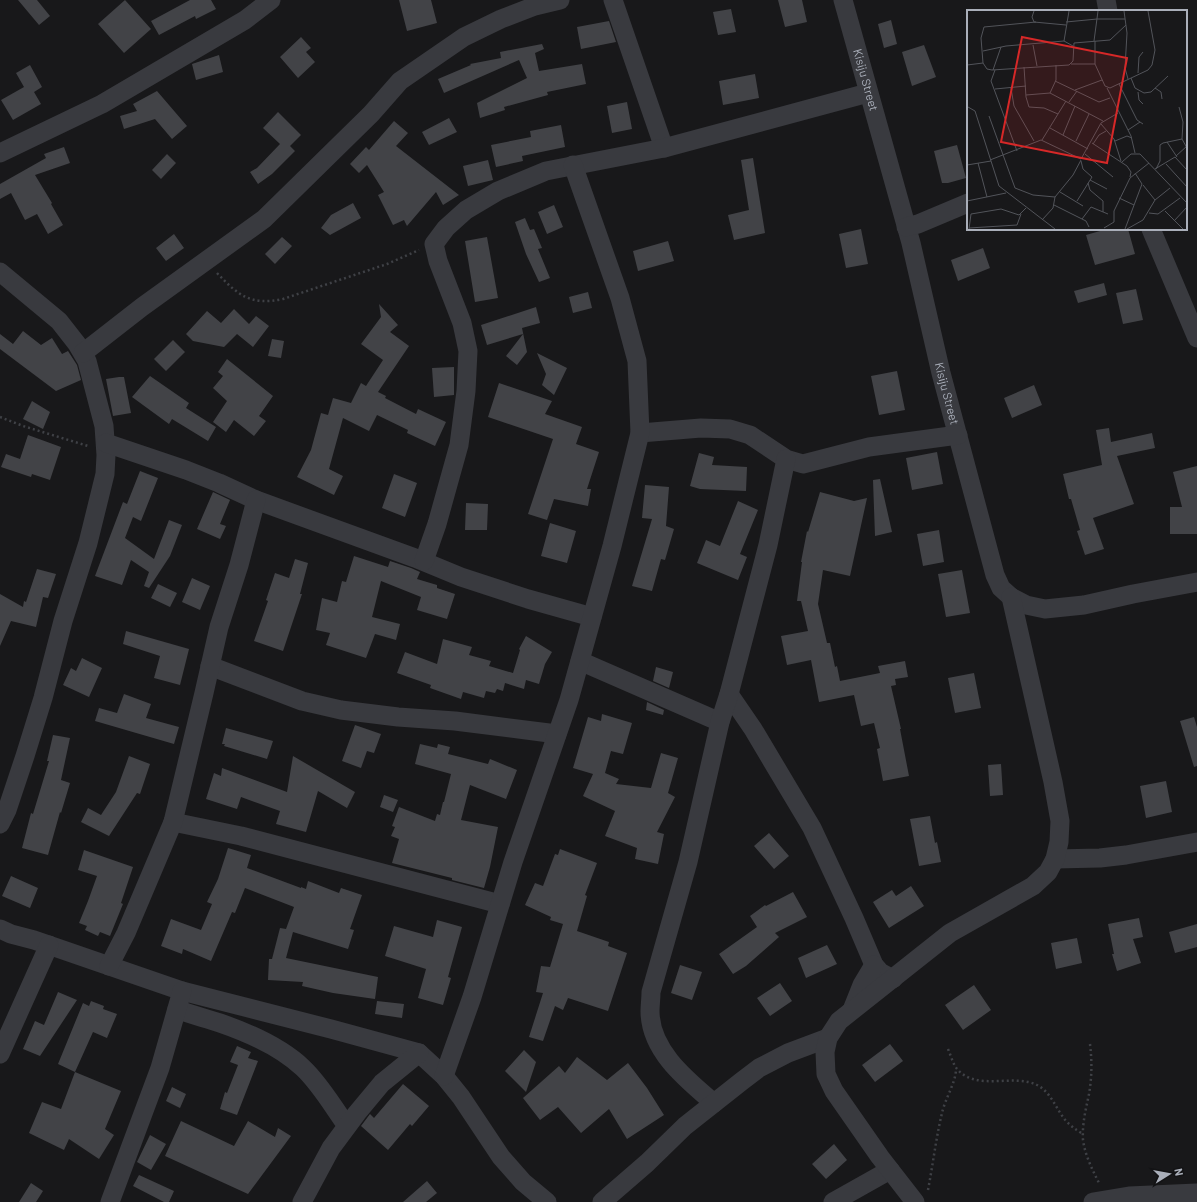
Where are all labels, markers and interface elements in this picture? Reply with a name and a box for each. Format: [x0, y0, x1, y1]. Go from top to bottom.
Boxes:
inset map [967, 10, 1187, 230]
street label: Kisiju Street [851, 47, 882, 112]
street label: Kisiju Street [933, 361, 962, 426]
north arrow [1149, 1154, 1189, 1194]
text: N [1172, 1167, 1186, 1177]

